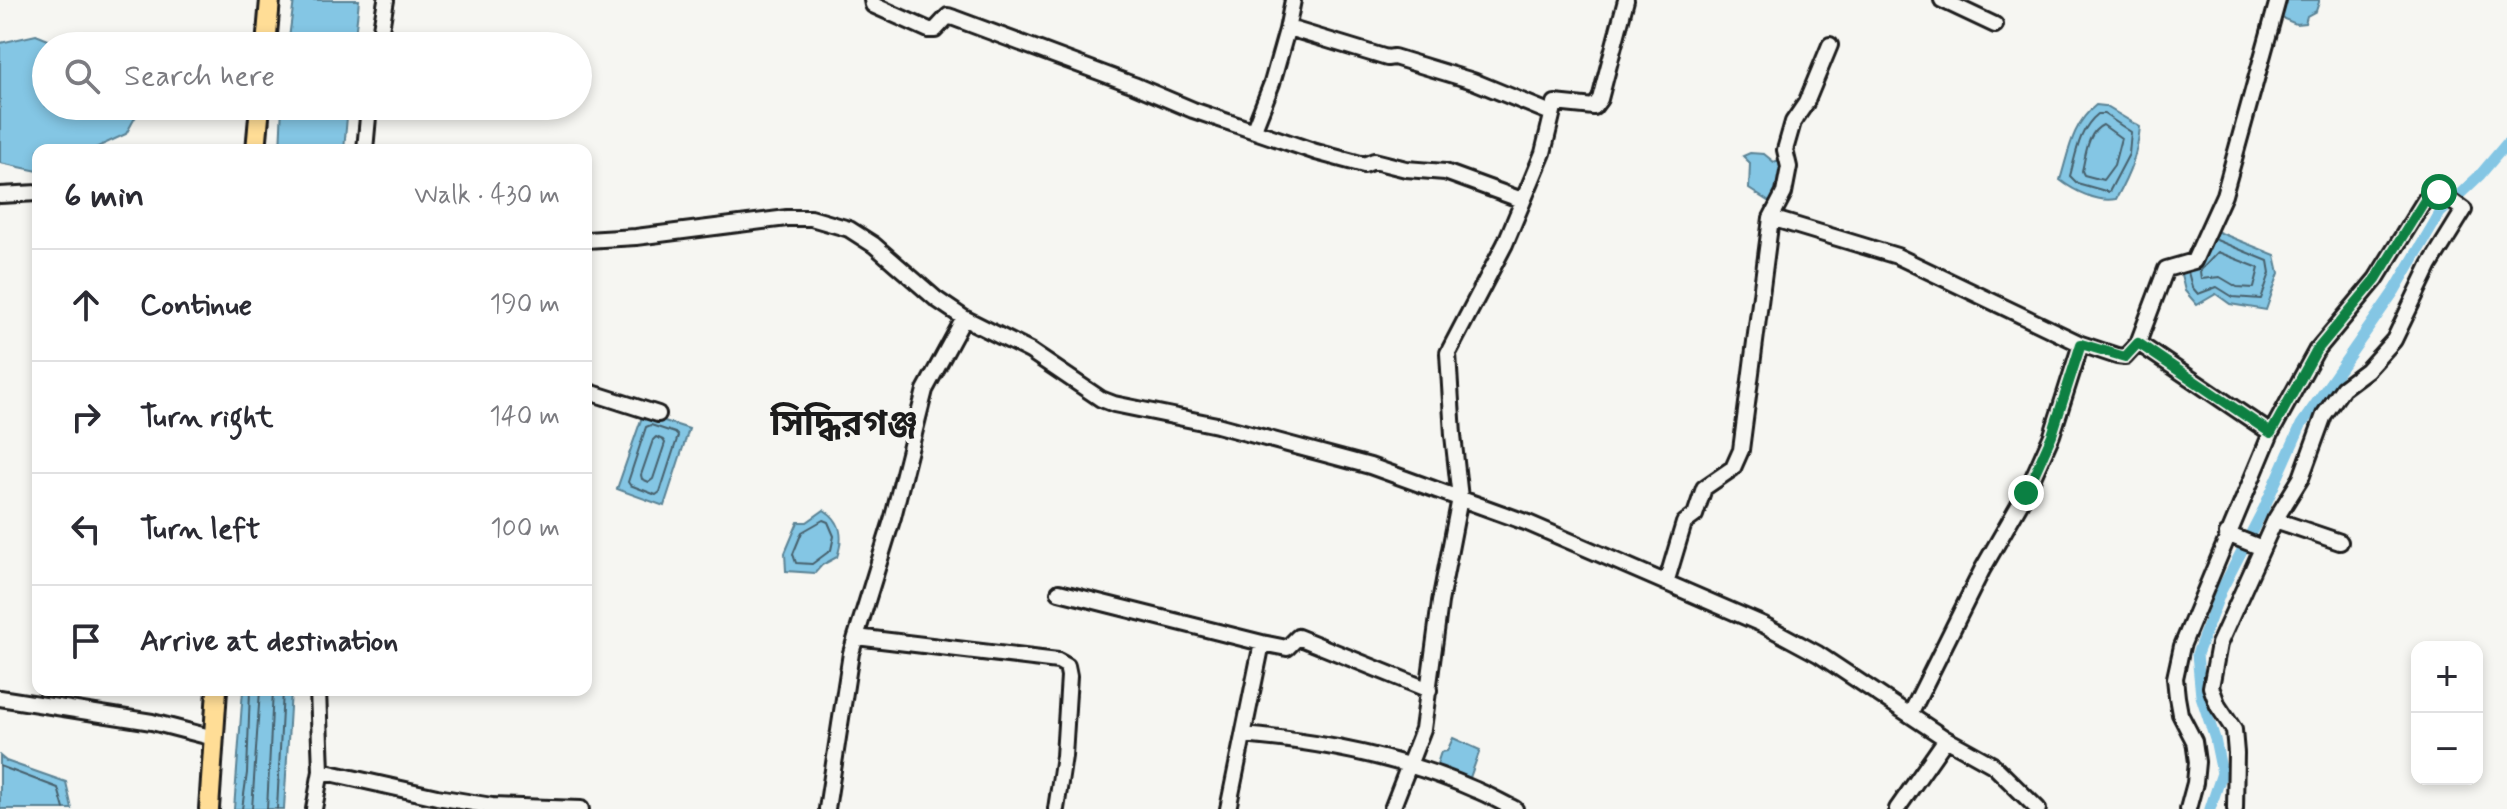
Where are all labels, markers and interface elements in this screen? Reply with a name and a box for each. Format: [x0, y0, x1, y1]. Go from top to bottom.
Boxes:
search box [32, 32, 592, 120]
icon: search [60, 54, 104, 98]
text: Search here [124, 57, 275, 96]
text: 6 min [64, 174, 144, 219]
route start [2421, 174, 2457, 210]
text: Walk · 430 m [414, 179, 560, 213]
icon: ahead [64, 283, 108, 327]
text: Continue [140, 286, 252, 325]
text: 190 m [490, 288, 560, 322]
icon: right [64, 395, 108, 439]
text: Turn right [140, 398, 273, 437]
text: 140 m [489, 400, 560, 434]
district label: সিদ্ধিরগঞ্জ [769, 402, 918, 449]
route end [2008, 475, 2044, 511]
icon: left [64, 507, 108, 551]
text: Turn left [140, 510, 260, 549]
text: 100 m [490, 512, 560, 546]
icon: arrive [64, 619, 108, 663]
text: Arrive at destination [140, 622, 398, 661]
map controls [2411, 641, 2483, 785]
button: + [2411, 641, 2483, 713]
button: − [2411, 713, 2483, 785]

